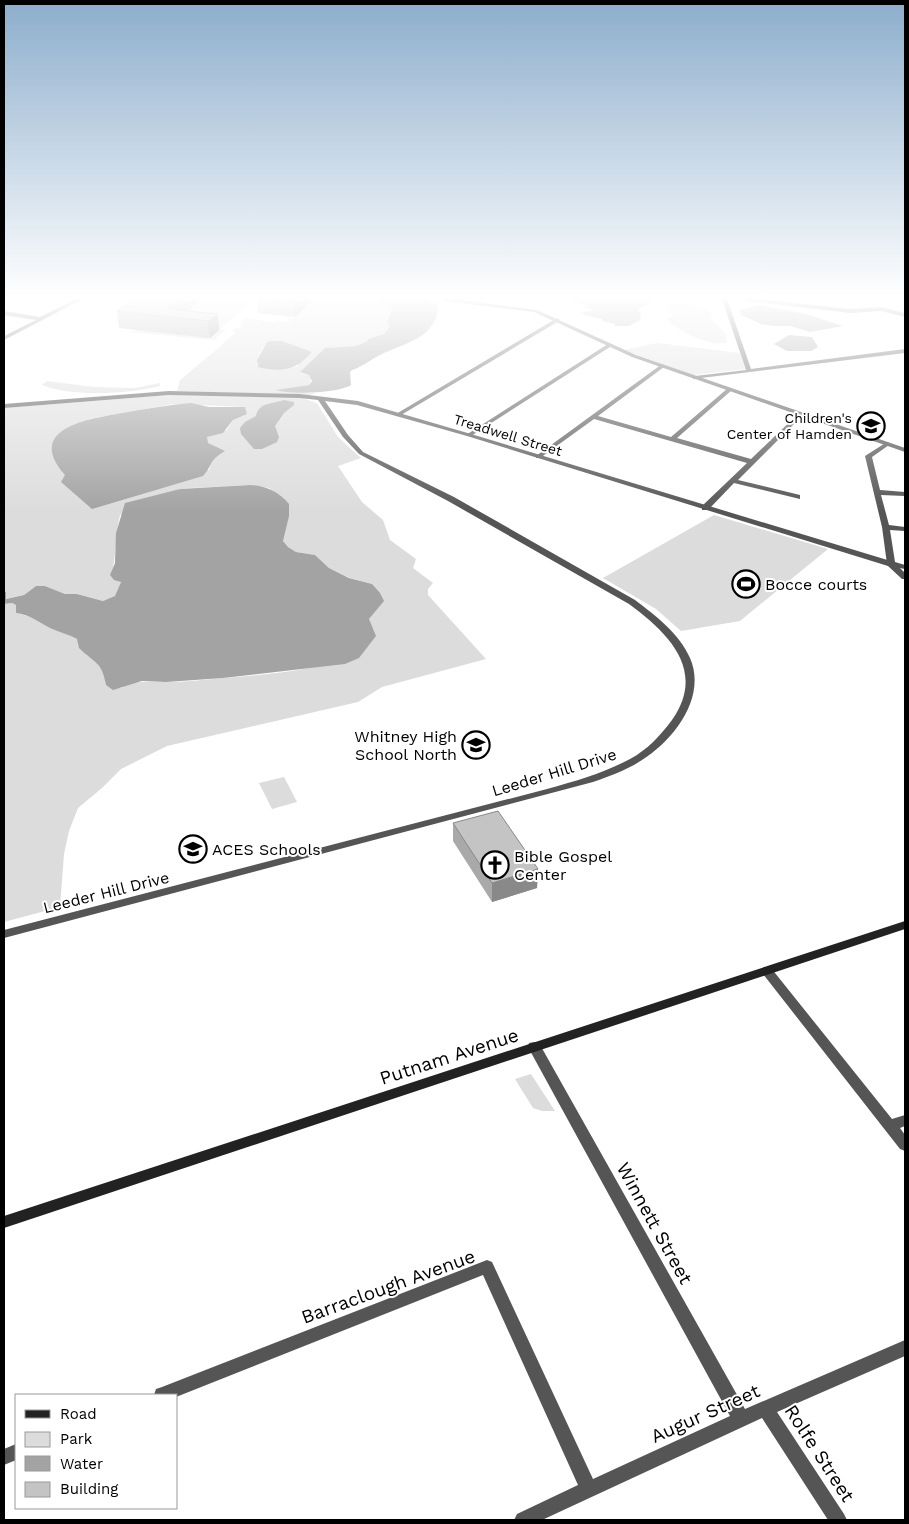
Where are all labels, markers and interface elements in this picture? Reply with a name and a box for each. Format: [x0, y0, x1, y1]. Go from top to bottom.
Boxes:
place label: Children's Center of Hamden [727, 410, 852, 442]
street label: Treadwell Street [452, 411, 564, 459]
school or university icon: Children's Center of Hamden [856, 411, 886, 441]
sports icon: Bocce courts [731, 569, 761, 599]
place label: Bocce courts [765, 575, 867, 594]
place label: Whitney High School North [354, 727, 457, 764]
school or university icon: Whitney High School North [461, 730, 491, 760]
street label: Leeder Hill Drive [490, 745, 619, 800]
school or university icon: ACES Schools [178, 834, 208, 864]
place label: ACES Schools [212, 840, 321, 859]
place label: Bible Gospel Center [514, 847, 612, 884]
church icon: Bible Gospel Center [480, 850, 510, 880]
street label: Leeder Hill Drive [41, 868, 171, 917]
street label: Putnam Avenue [377, 1023, 522, 1090]
street label: Winnett Street [612, 1158, 698, 1288]
street label: Barraclough Avenue [298, 1244, 478, 1329]
street label: Augur Street [647, 1379, 763, 1448]
legend [15, 1394, 178, 1509]
street label: Rolfe Street [780, 1400, 860, 1506]
text: Road [60, 1405, 97, 1423]
text: Park [60, 1430, 93, 1448]
text: Water [60, 1455, 103, 1473]
text: Building [60, 1480, 118, 1498]

